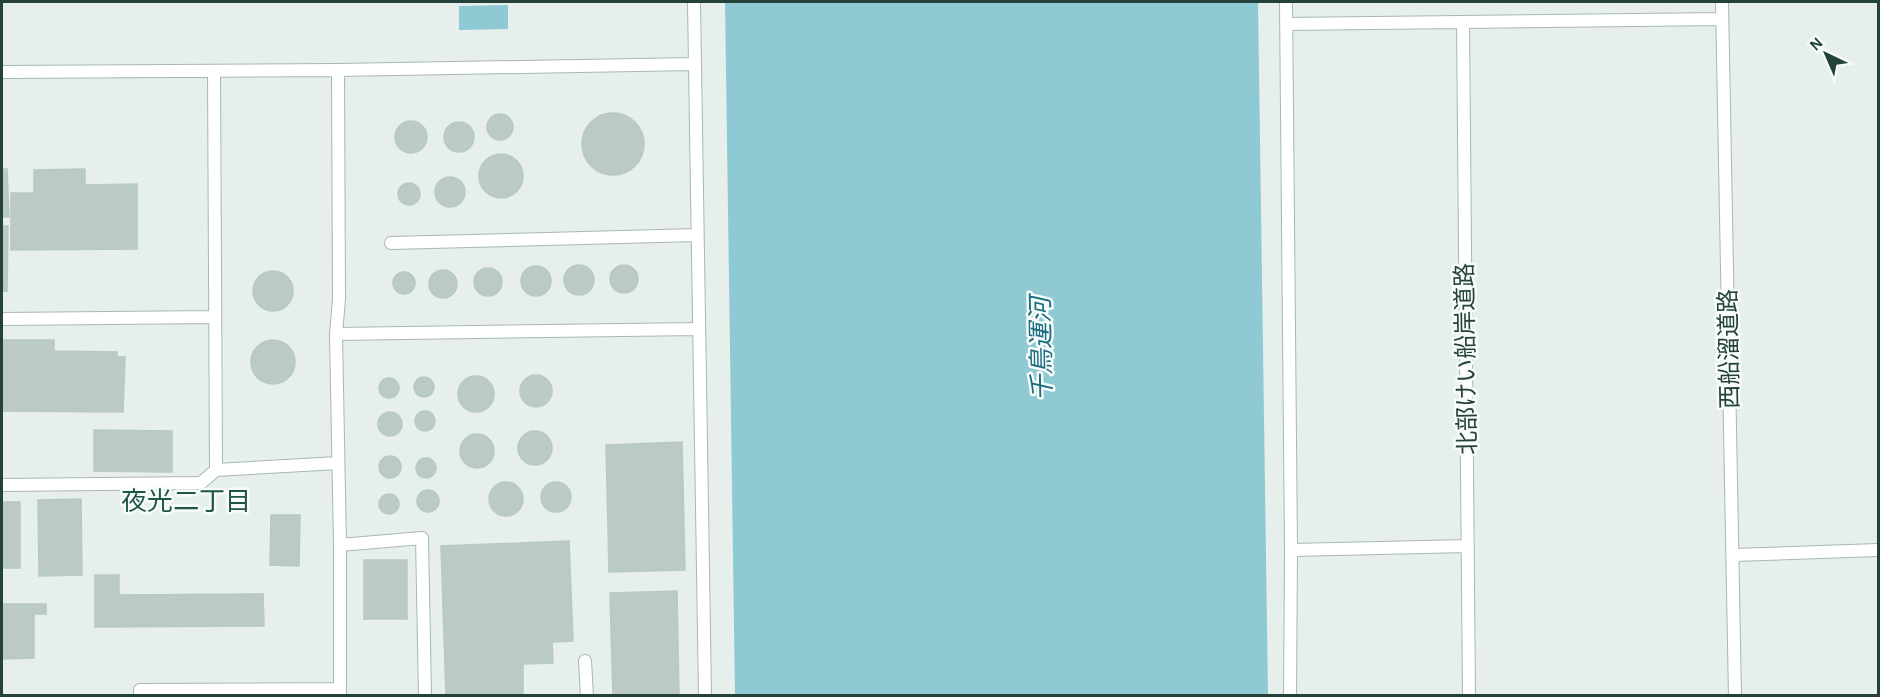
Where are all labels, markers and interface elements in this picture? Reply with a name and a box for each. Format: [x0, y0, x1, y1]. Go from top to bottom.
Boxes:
north arrow [1796, 24, 1856, 84]
text: N [1807, 34, 1826, 54]
street label: 北部けい船岸道路 [1451, 263, 1481, 455]
street label: 西船溜道路 [1715, 289, 1743, 409]
water label: 千鳥運河 [1027, 292, 1056, 401]
district label: 夜光二丁目 [121, 488, 251, 515]

